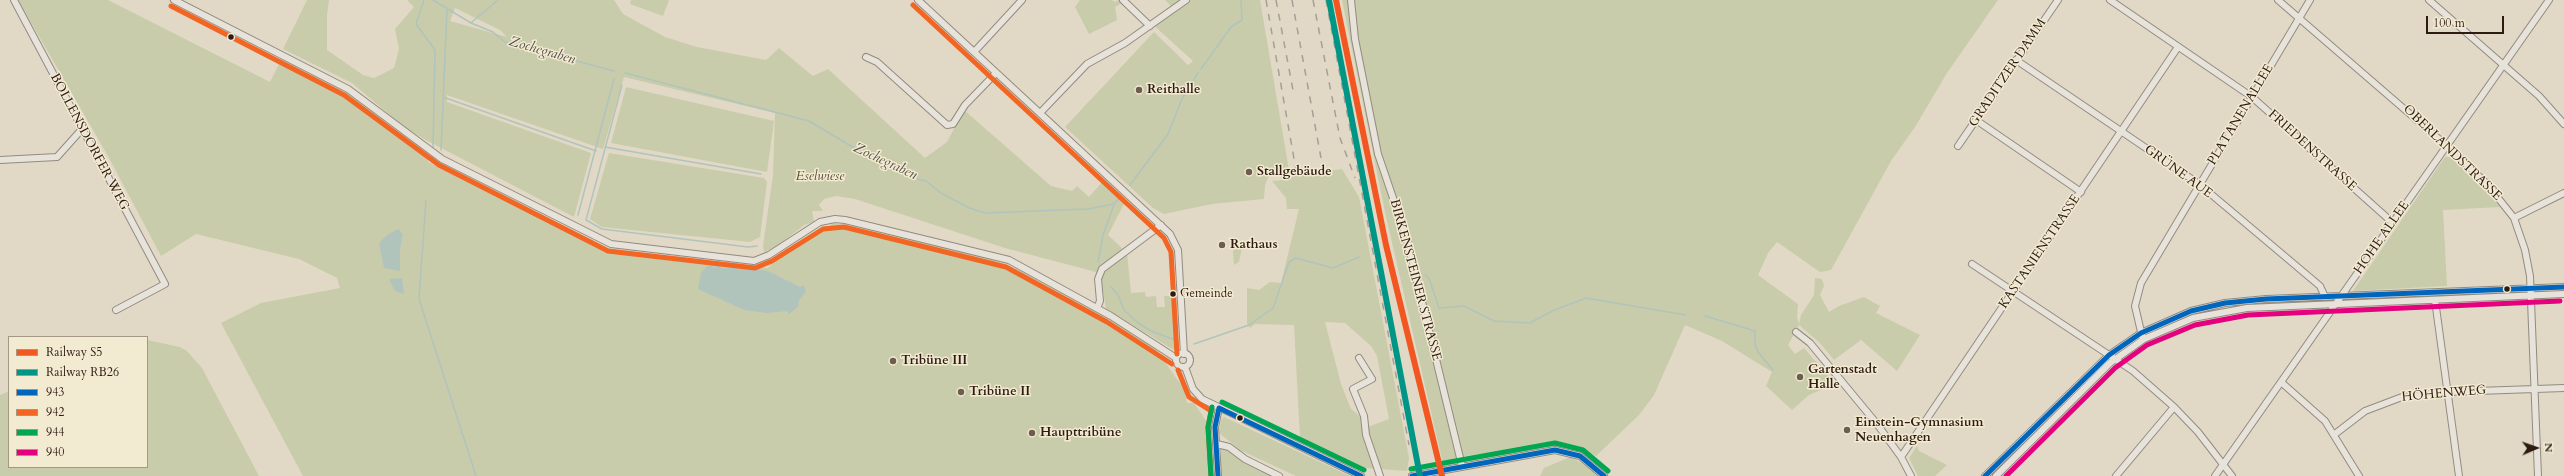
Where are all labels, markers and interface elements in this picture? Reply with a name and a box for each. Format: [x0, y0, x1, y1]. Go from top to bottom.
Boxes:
scale bar [2428, 8, 2506, 34]
text: 100 m [2433, 15, 2465, 31]
street label: GRADITZER DAMM [1966, 16, 2050, 130]
unlabelled marker [226, 32, 236, 42]
water label: Zochegraben [507, 34, 577, 68]
street label: PLATANENALLEE [2205, 62, 2277, 168]
street label: BOLLENSDORFER WEG [46, 71, 132, 213]
place label: Reithalle [1147, 82, 1200, 98]
marker: Reithalle [1134, 85, 1144, 95]
street label: OBERLANDSTRASSE [2399, 102, 2505, 204]
street label: FRIEDENSTRASSE [2264, 107, 2360, 195]
water label: Zochegraben [851, 140, 919, 184]
street label: GRÜNE AUE [2141, 142, 2215, 202]
place label: Stallgebäude [1257, 164, 1332, 180]
marker: Stallgebäude [1244, 167, 1254, 177]
park label: Eselwiese [796, 169, 844, 185]
street label: KASTANIENSTRASSE [1996, 192, 2084, 312]
street label: BIRKENSTEINER STRASSE [1386, 198, 1444, 362]
street label: HOHE ALLEE [2351, 199, 2413, 277]
place label: Rathaus [1230, 237, 1278, 253]
marker: Rathaus [1217, 240, 1227, 250]
unlabelled marker [2502, 284, 2512, 294]
place label: Gemeinde [1180, 287, 1233, 301]
marker: Gemeinde [1168, 289, 1178, 299]
legend [8, 336, 148, 468]
text: Railway S5 [46, 344, 102, 360]
place label: Tribüne III [901, 353, 967, 369]
marker: Tribüne III [888, 356, 898, 366]
place label: Gartenstadt Halle [1808, 362, 1877, 393]
text: Railway RB26 [46, 364, 119, 380]
marker: Gartenstadt Halle [1795, 372, 1805, 382]
street label: HÖHENWEG [2401, 383, 2487, 405]
text: 943 [46, 384, 64, 400]
place label: Tribüne II [969, 384, 1030, 400]
marker: Tribüne II [956, 387, 966, 397]
text: 942 [46, 404, 64, 420]
unlabelled marker [1235, 413, 1245, 423]
place label: Einstein-Gymnasium Neuenhagen [1855, 415, 1984, 446]
text: 944 [46, 424, 64, 440]
place label: Haupttribüne [1040, 425, 1121, 441]
marker: Einstein-Gymnasium Neuenhagen [1842, 425, 1852, 435]
marker: Haupttribüne [1027, 428, 1037, 438]
north arrow [2516, 428, 2556, 468]
text: N [2541, 443, 2556, 453]
text: 940 [46, 444, 64, 460]

